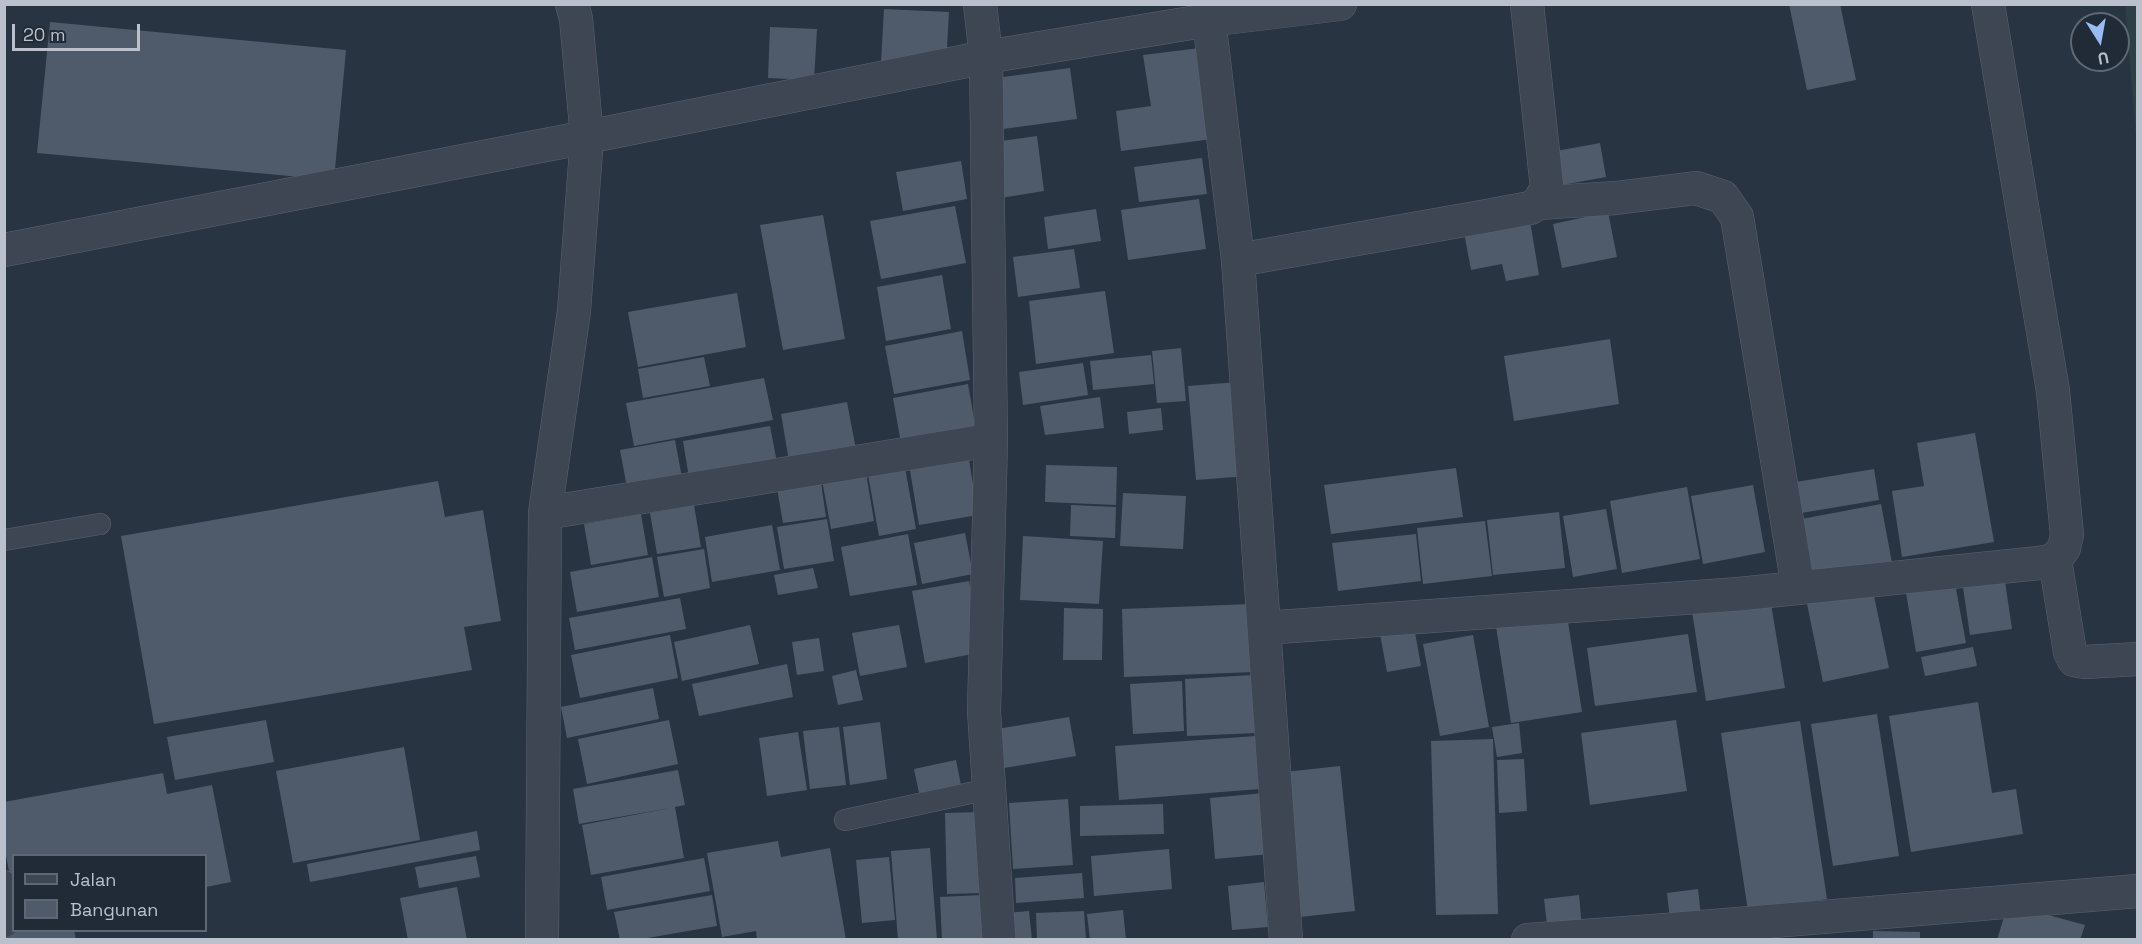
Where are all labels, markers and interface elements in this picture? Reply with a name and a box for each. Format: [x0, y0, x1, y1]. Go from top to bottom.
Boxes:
scale bar [15, 12, 142, 50]
north arrow [2070, 12, 2130, 72]
text: 20 m [23, 23, 66, 46]
text: U [2096, 47, 2110, 70]
legend [12, 854, 207, 932]
text: Jalan [70, 868, 116, 891]
text: Bangunan [70, 898, 158, 921]

